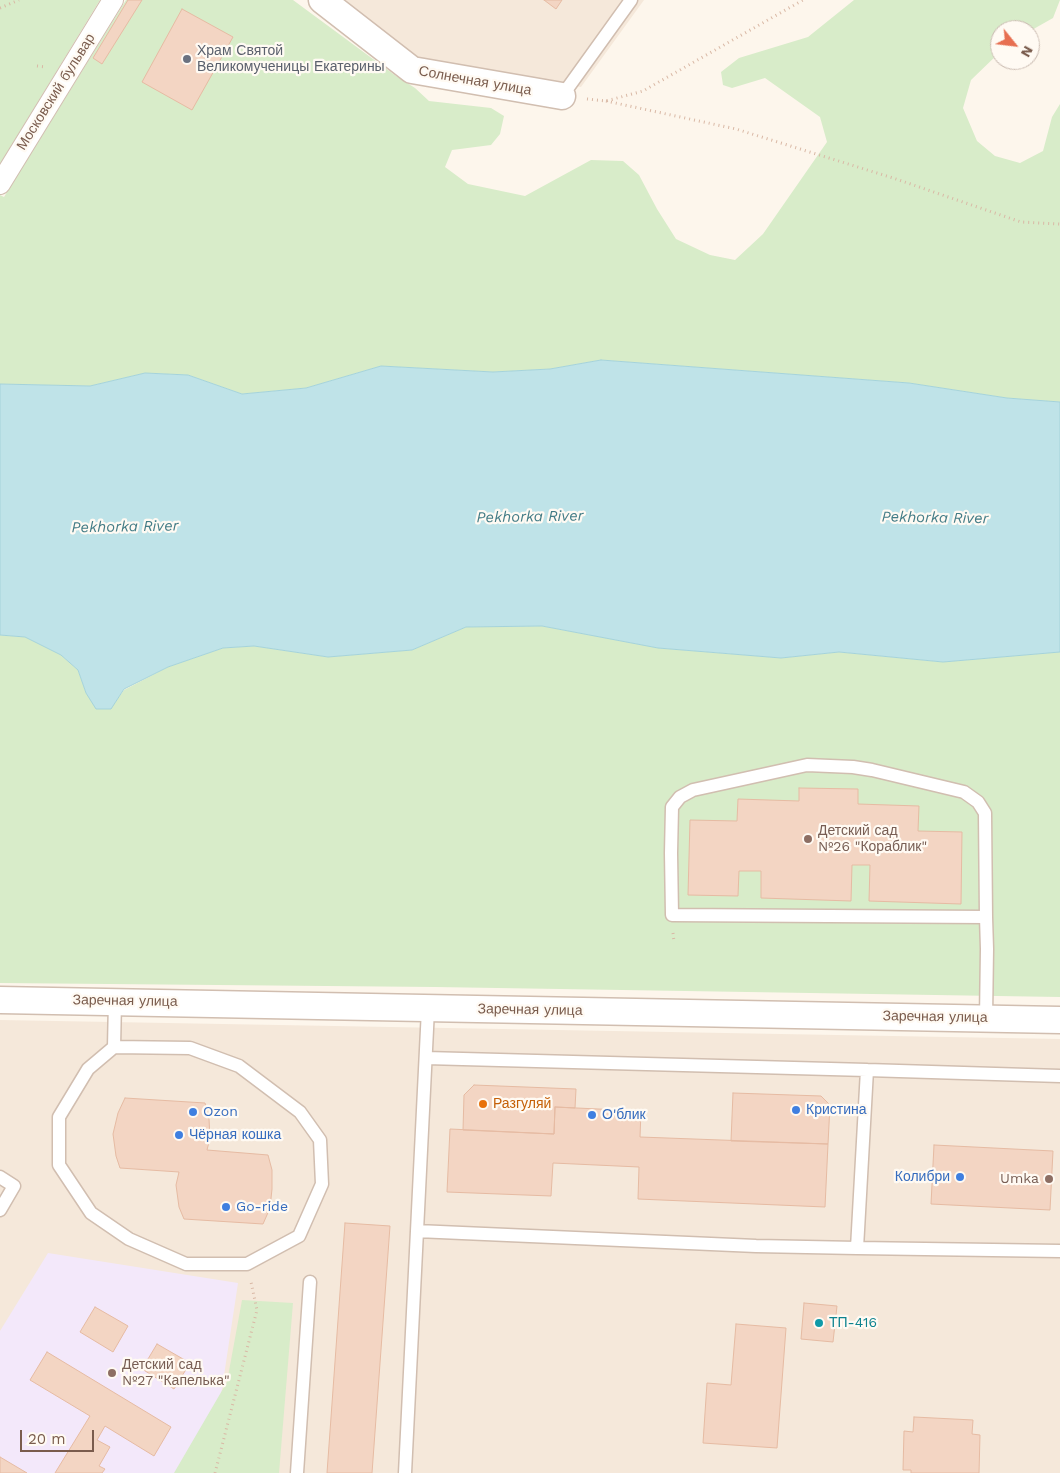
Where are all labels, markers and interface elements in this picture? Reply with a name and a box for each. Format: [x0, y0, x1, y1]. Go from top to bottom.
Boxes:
north arrow [990, 20, 1040, 70]
street label: Московский бульвар [13, 31, 99, 153]
place label: Храм Святой Великомученицы Екатерины [197, 43, 385, 75]
text: N [1018, 43, 1037, 60]
marker: Храм Святой Великомученицы Екатерины [181, 53, 193, 65]
street label: Солнечная улица [417, 63, 533, 99]
water label: Pekhorka River [476, 507, 584, 527]
water label: Pekhorka River [881, 508, 989, 528]
water label: Pekhorka River [71, 517, 179, 537]
place label: Детский сад №26 "Кораблик" [818, 823, 927, 856]
marker: Детский сад №26 "Кораблик" [802, 833, 814, 845]
street label: Заречная улица [72, 992, 178, 1010]
street label: Заречная улица [477, 1001, 583, 1019]
street label: Заречная улица [882, 1008, 988, 1026]
place label: Разгуляй [493, 1096, 551, 1112]
marker: Разгуляй [477, 1098, 489, 1110]
place label: Кристина [806, 1102, 867, 1118]
place label: Ozon [203, 1104, 238, 1120]
marker: Кристина [790, 1104, 802, 1116]
marker: Ozon [187, 1106, 199, 1118]
place label: О'блик [602, 1107, 646, 1123]
marker: О'блик [586, 1109, 598, 1121]
place label: Чёрная кошка [189, 1127, 281, 1143]
marker: Чёрная кошка [173, 1129, 185, 1141]
place label: Колибри [895, 1169, 950, 1185]
marker: Колибри [954, 1171, 966, 1183]
place label: Umka [1000, 1171, 1039, 1187]
marker: Umka [1043, 1173, 1055, 1185]
place label: Go-ride [236, 1199, 288, 1215]
marker: Go-ride [220, 1201, 232, 1213]
place label: ТП-416 [829, 1315, 877, 1331]
marker: ТП-416 [813, 1317, 825, 1329]
place label: Детский сад №27 "Капелька" [122, 1357, 230, 1390]
marker: Детский сад №27 "Капелька" [106, 1367, 118, 1379]
scale bar [22, 1420, 96, 1452]
text: 20 m [28, 1430, 66, 1448]

